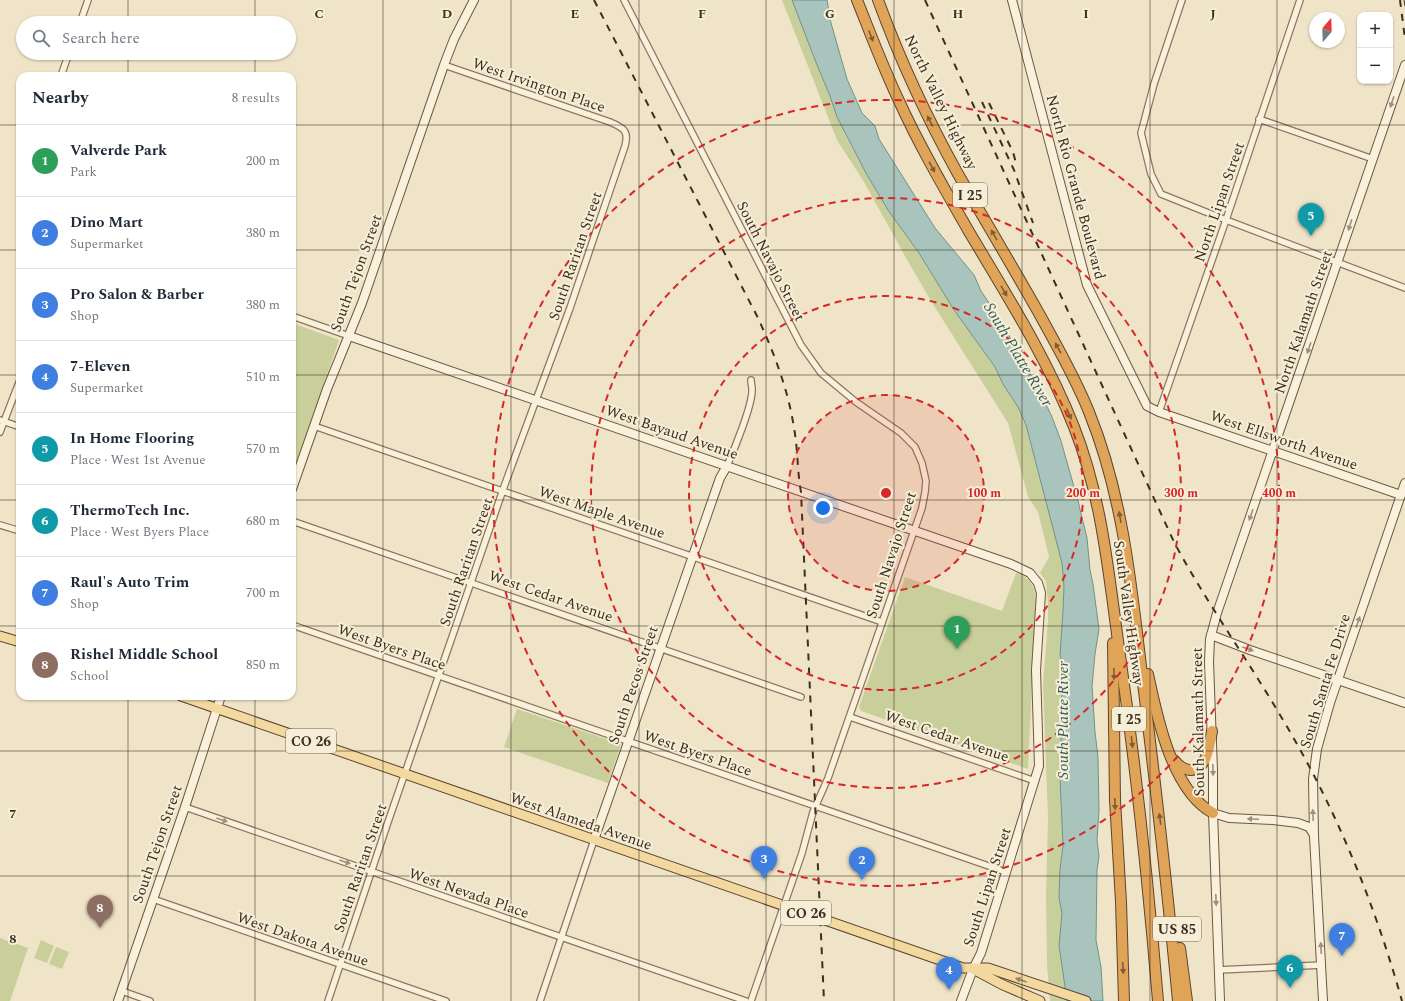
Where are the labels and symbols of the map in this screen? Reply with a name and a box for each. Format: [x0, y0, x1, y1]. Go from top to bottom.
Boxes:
text: C [314, 4, 324, 24]
text: D [442, 4, 452, 24]
text: E [571, 4, 580, 24]
text: F [698, 4, 706, 24]
text: G [825, 4, 835, 24]
text: H [953, 4, 964, 24]
text: I [1083, 4, 1089, 24]
text: J [1210, 4, 1216, 24]
north arrow [1309, 12, 1345, 48]
one-way arrow [869, 31, 875, 43]
street label: North Valley Highway [898, 31, 984, 174]
street label: West Irvington Place [469, 52, 608, 119]
street label: North Rio Grande Boulevard [1040, 92, 1111, 282]
one-way arrow [1389, 96, 1395, 108]
one-way arrow [927, 116, 933, 127]
street label: North Lipan Street [1188, 139, 1251, 265]
one-way arrow [929, 161, 936, 172]
road number: I 25 [953, 183, 987, 207]
street label: South Raritan Street [543, 189, 608, 324]
street label: South Navajo Street [730, 197, 811, 325]
pin: 5 [1298, 203, 1324, 236]
street label: South Tejon Street [324, 211, 388, 335]
one-way arrow [1347, 219, 1353, 231]
one-way arrow [990, 229, 997, 241]
street label: North Kalamath Street [1268, 247, 1339, 397]
one-way arrow [1001, 285, 1008, 297]
water label: South Platte River [977, 298, 1059, 412]
one-way arrow [1055, 342, 1062, 354]
one-way arrow [1305, 342, 1311, 354]
street label: West Bayaud Avenue [602, 399, 741, 466]
street label: West Ellsworth Avenue [1207, 404, 1361, 477]
one-way arrow [1067, 409, 1073, 421]
street label: West Maple Avenue [536, 480, 668, 545]
text: 100 m [967, 484, 1001, 503]
text: 200 m [1066, 484, 1100, 503]
text: 300 m [1164, 484, 1198, 503]
text: 400 m [1262, 484, 1296, 503]
centre of rings [879, 486, 893, 500]
street label: South Navajo Street [860, 489, 923, 622]
street label: South Raritan Street [434, 495, 499, 630]
your location [813, 498, 833, 518]
one-way arrow [1248, 509, 1254, 521]
one-way arrow [1117, 511, 1123, 523]
street label: South Valley Highway [1107, 539, 1150, 688]
street label: West Cedar Avenue [486, 564, 616, 629]
street label: South Santa Fe Drive [1294, 611, 1357, 751]
one-way arrow [1355, 615, 1361, 627]
pin: 1 [944, 616, 970, 649]
street label: West Byers Place [335, 618, 449, 677]
street label: South Pecos Street [602, 623, 665, 748]
one-way arrow [1242, 646, 1254, 652]
street label: South Kalamath Street [1186, 647, 1211, 797]
water label: South Platte River [1051, 660, 1075, 779]
one-way arrow [1110, 668, 1117, 680]
street label: West Cedar Avenue [882, 704, 1012, 769]
road number: I 25 [1112, 707, 1146, 731]
street label: West Byers Place [641, 724, 755, 783]
road number: CO 26 [286, 729, 336, 753]
one-way arrow [1129, 736, 1135, 748]
one-way arrow [1210, 764, 1216, 777]
street label: South Tejon Street [126, 782, 189, 906]
street label: West Alameda Avenue [507, 786, 655, 857]
one-way arrow [1112, 798, 1119, 810]
street label: South Raritan Street [328, 801, 393, 936]
text: 7 [9, 804, 17, 824]
one-way arrow [1310, 809, 1317, 821]
one-way arrow [1157, 813, 1163, 825]
one-way arrow [1246, 816, 1259, 822]
one-way arrow [216, 817, 228, 823]
street label: South Lipan Street [957, 824, 1018, 950]
pin: 3 [751, 846, 777, 879]
pin: 2 [849, 847, 875, 880]
one-way arrow [339, 859, 351, 865]
street label: West Nevada Place [405, 862, 532, 925]
one-way arrow [1213, 894, 1219, 907]
pin: 8 [87, 895, 113, 928]
road number: CO 26 [781, 901, 831, 925]
street label: West Dakota Avenue [234, 906, 372, 973]
road number: US 85 [1153, 917, 1201, 941]
pin: 7 [1329, 923, 1355, 956]
text: 8 [9, 929, 17, 949]
one-way arrow [1317, 942, 1324, 954]
pin: 6 [1277, 955, 1303, 988]
pin: 4 [936, 957, 962, 990]
one-way arrow [1120, 962, 1127, 974]
one-way arrow [1015, 977, 1027, 983]

